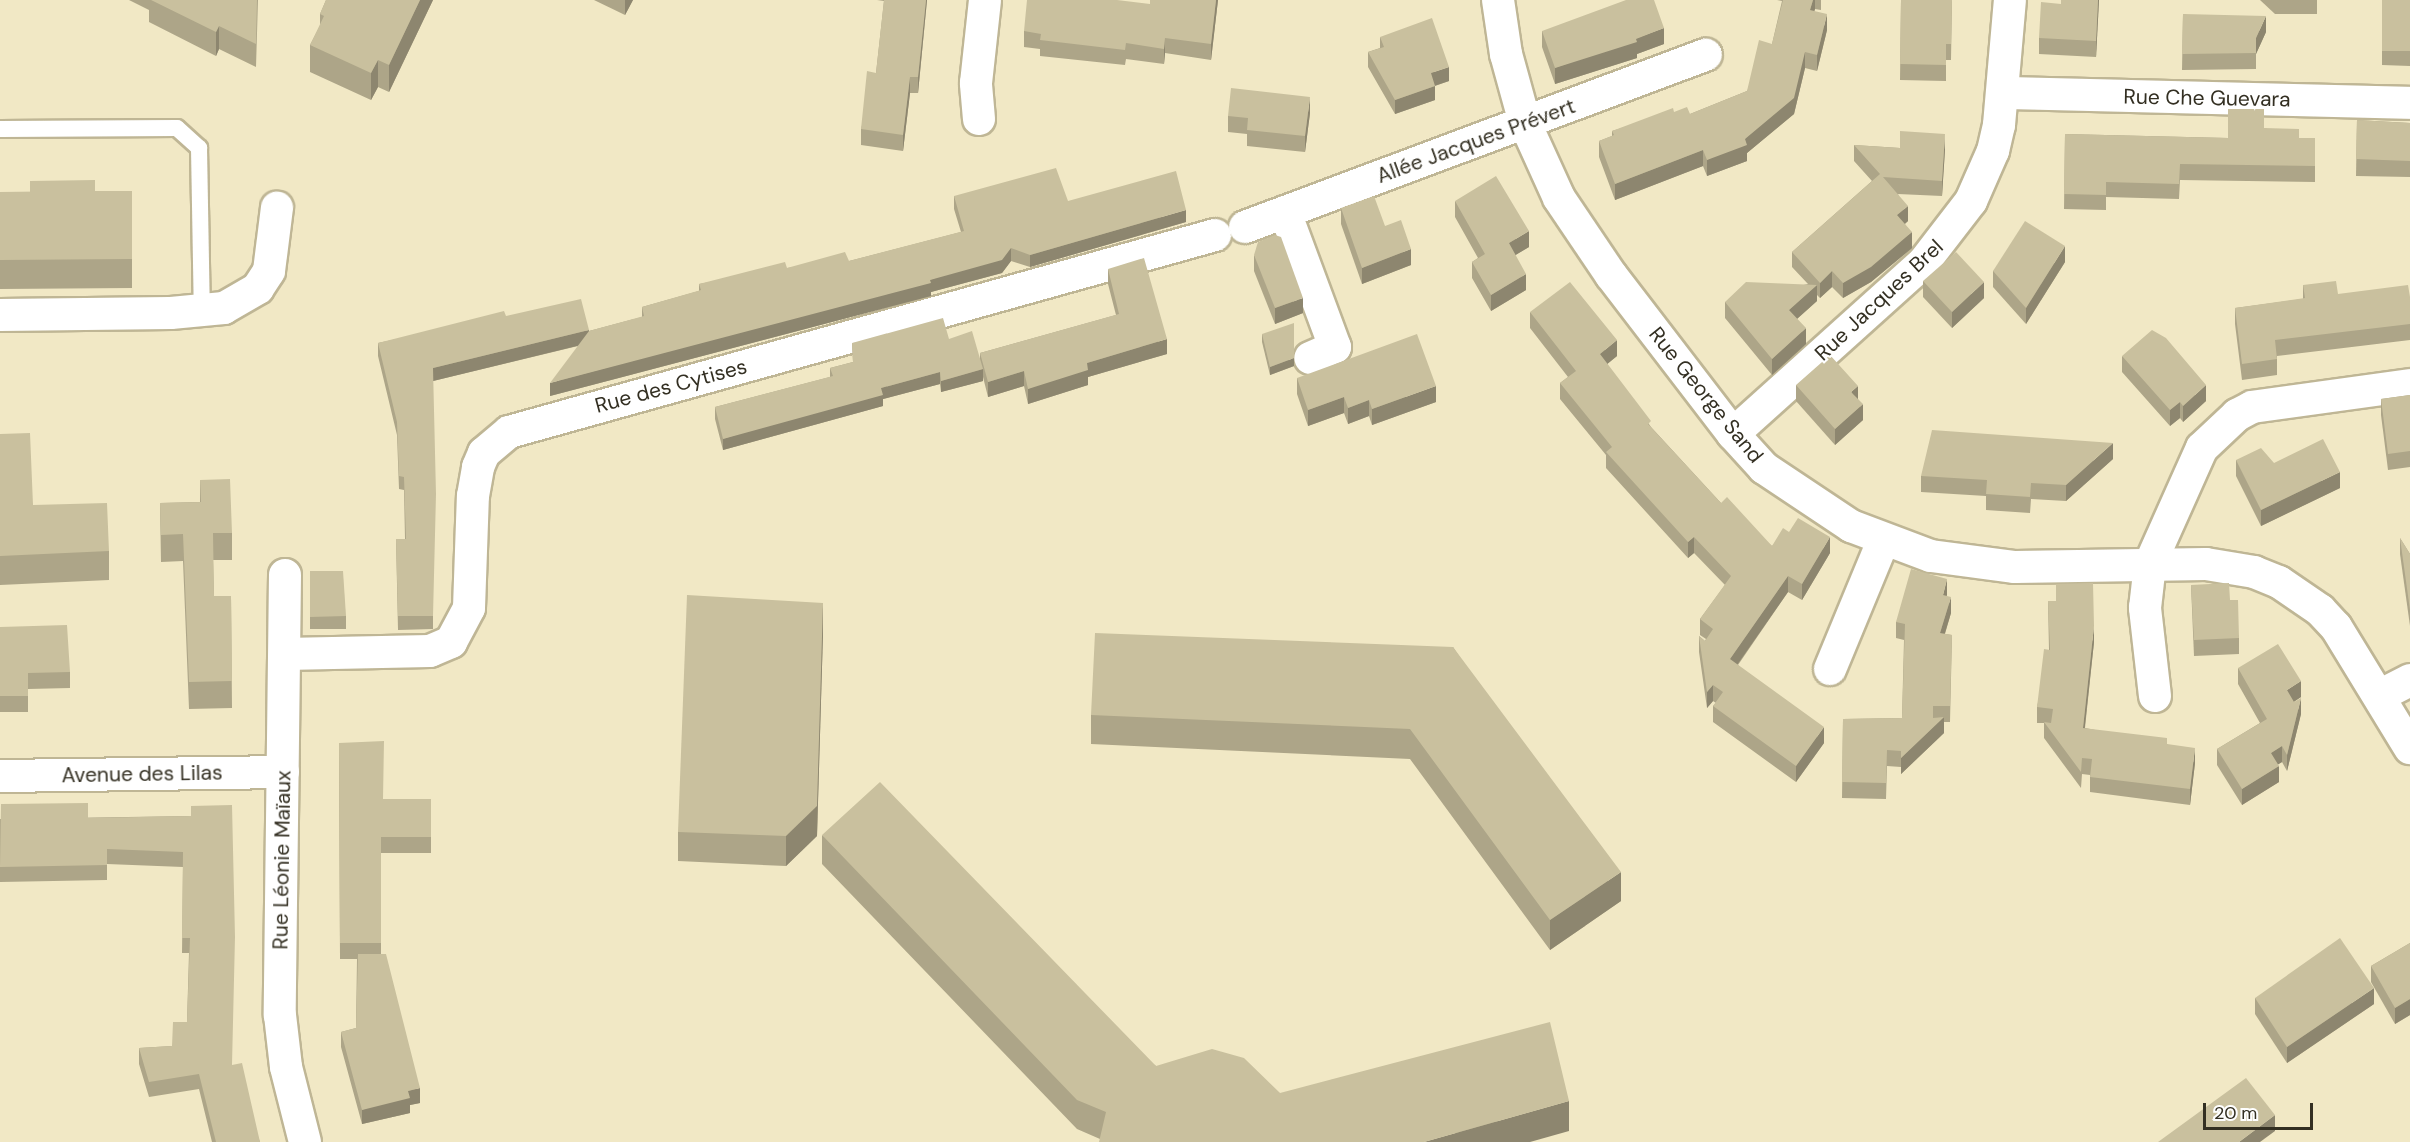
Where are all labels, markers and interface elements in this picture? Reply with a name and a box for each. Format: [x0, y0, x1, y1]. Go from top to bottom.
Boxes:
street label: Rue Che Guevara [2123, 84, 2291, 112]
street label: Allée Jacques Prévert [1373, 93, 1579, 189]
street label: Rue Jacques Brel [1810, 234, 1948, 366]
street label: Rue George Sand [1644, 322, 1768, 468]
street label: Rue des Cytises [592, 354, 750, 418]
street label: Avenue des Lilas [61, 760, 223, 788]
street label: Rue Léonie Maïaux [268, 770, 296, 950]
scale bar [2206, 1091, 2316, 1129]
text: 20 m [2214, 1101, 2257, 1125]

